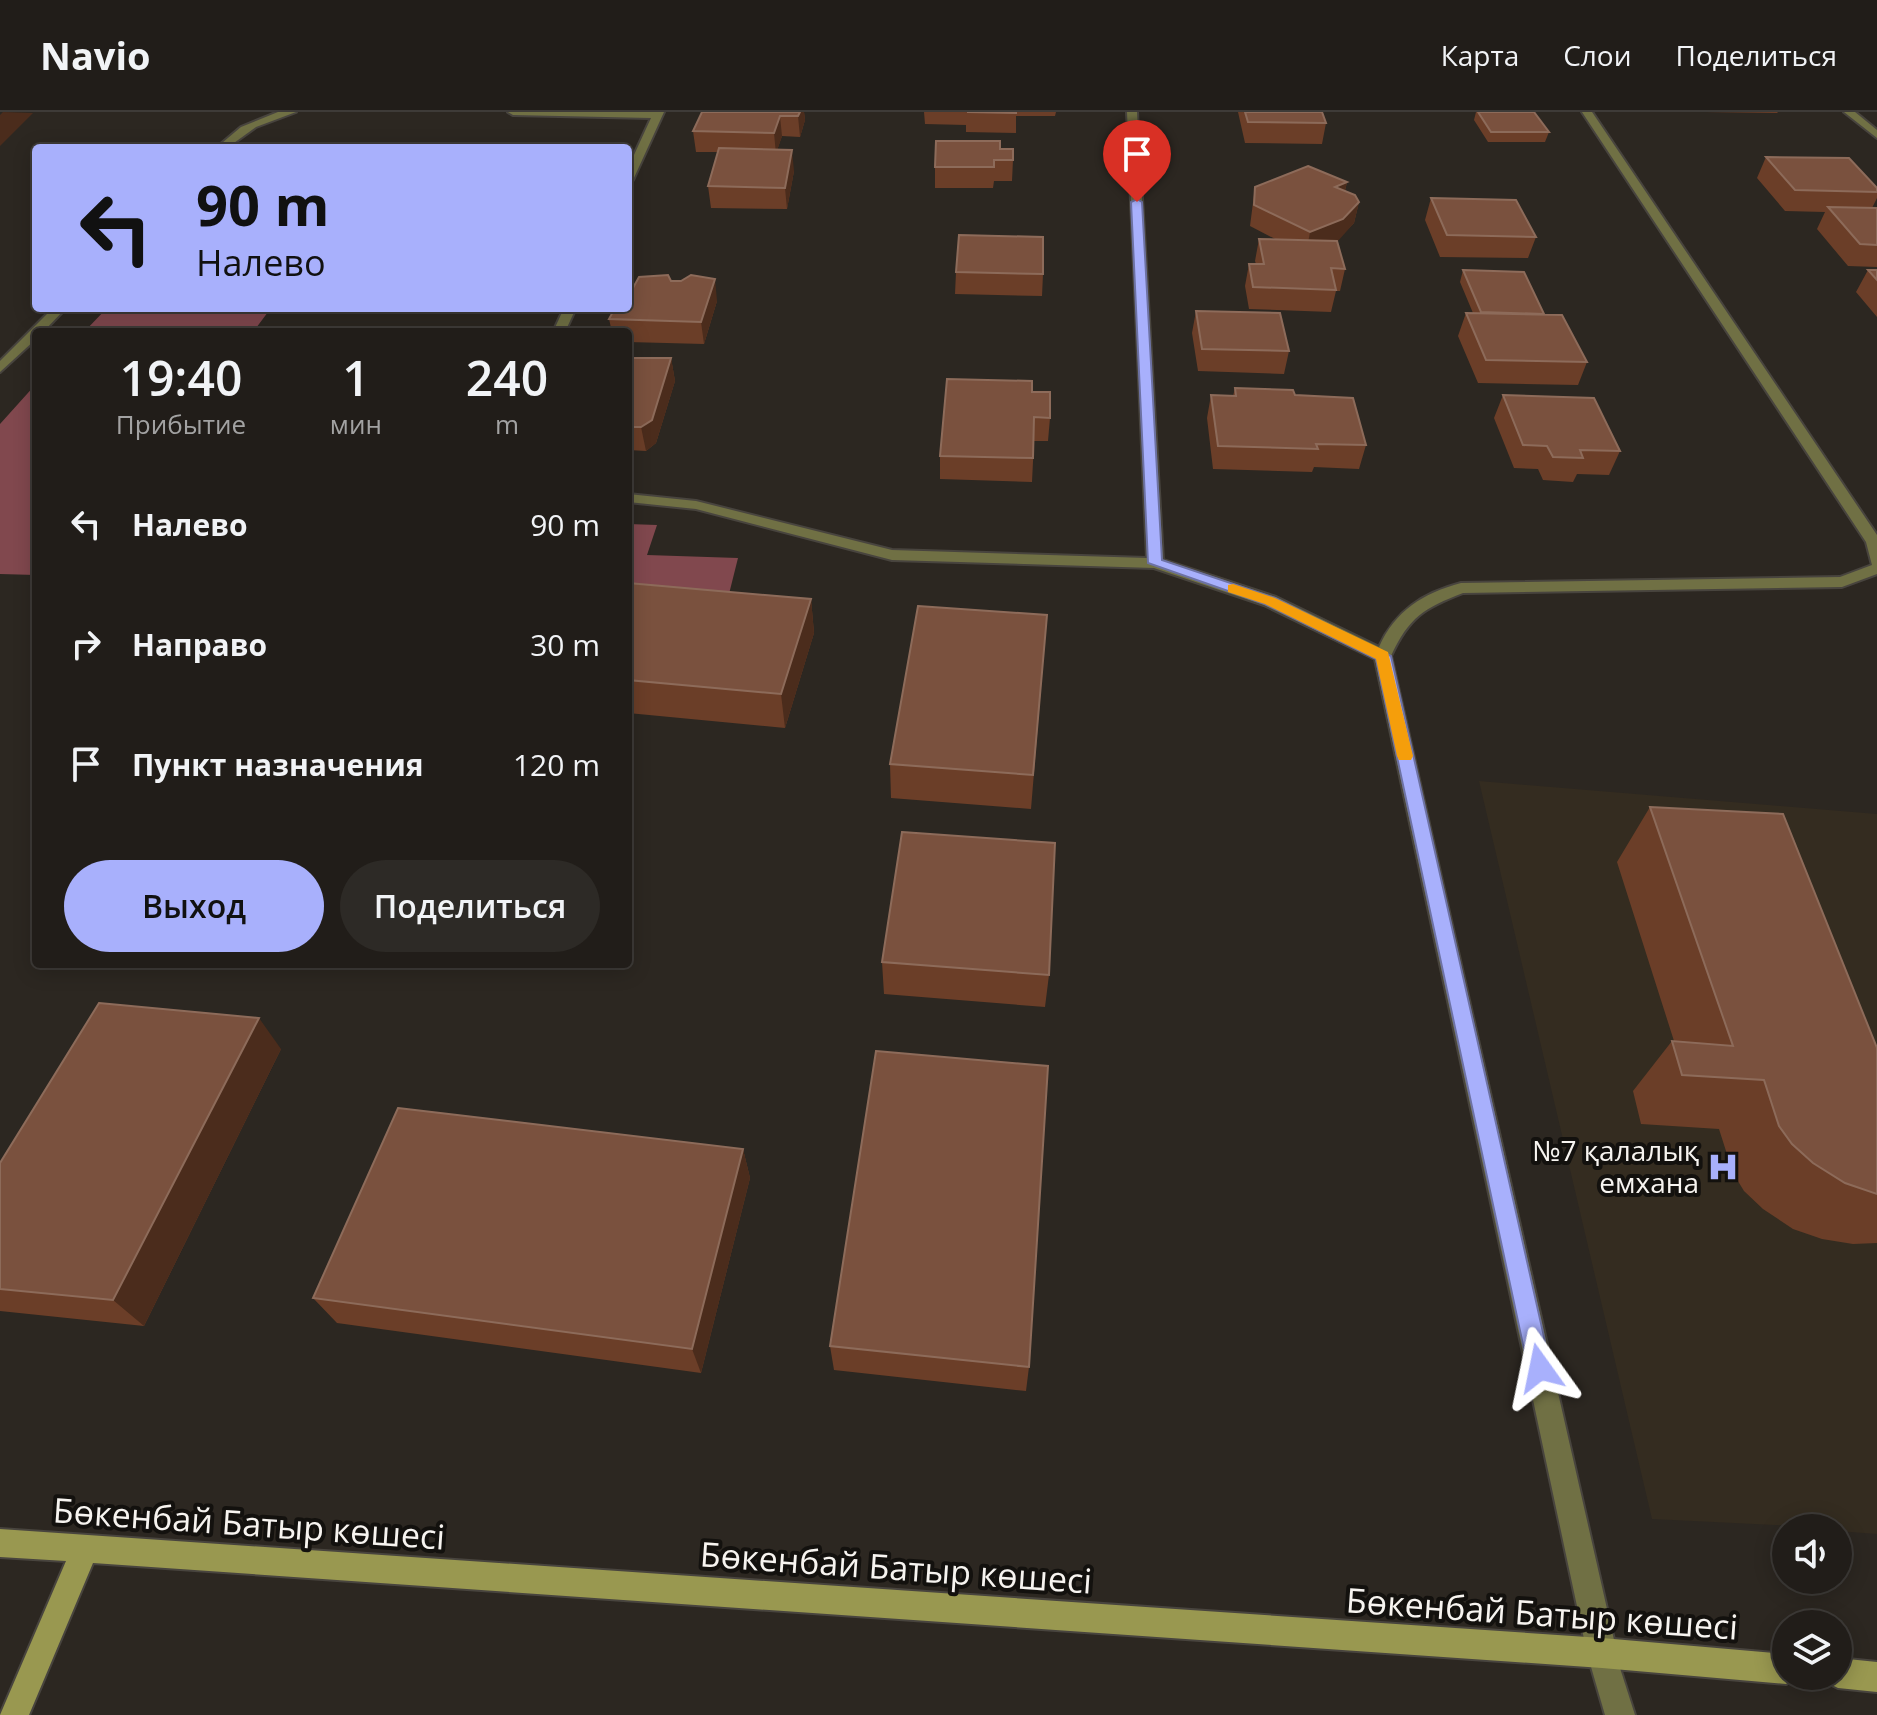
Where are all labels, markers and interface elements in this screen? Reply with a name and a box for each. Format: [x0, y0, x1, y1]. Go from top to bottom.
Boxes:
text: Navio [40, 29, 151, 81]
text: Карта [1441, 36, 1519, 74]
text: Слои [1563, 36, 1632, 74]
text: Поделиться [1676, 36, 1837, 74]
pin [1103, 120, 1171, 202]
icon: arrive [1115, 132, 1159, 176]
text: 90 m [196, 166, 330, 242]
icon: left [64, 176, 168, 280]
text: Налево [196, 238, 326, 287]
text: 19:40 [119, 345, 242, 410]
text: 1 [342, 345, 370, 410]
text: 240 [466, 345, 548, 410]
text: Прибытие [116, 406, 246, 442]
text: мин [330, 406, 382, 442]
text: m [495, 406, 519, 442]
icon: left [64, 502, 108, 546]
text: Налево [132, 504, 248, 545]
text: 90 m [530, 504, 600, 545]
icon: right [64, 622, 108, 666]
text: Направо [132, 624, 267, 665]
text: 30 m [530, 624, 600, 665]
icon: arrive [64, 742, 108, 786]
text: Пункт назначения [132, 744, 424, 785]
text: 120 m [513, 744, 600, 785]
button: Выход [64, 860, 324, 952]
button: Поделиться [340, 860, 600, 952]
place label: №7 қалалық емхана [1532, 1131, 1699, 1201]
hospital icon: №7 қалалық емхана [1706, 1150, 1740, 1184]
position arrow [1498, 1326, 1582, 1410]
street label: Бөкенбай Батыр көшесі [52, 1486, 447, 1560]
map controls [1772, 1514, 1852, 1690]
button: sound [1772, 1514, 1852, 1594]
street label: Бөкенбай Батыр көшесі [699, 1530, 1094, 1604]
street label: Бөкенбай Батыр көшесі [1345, 1576, 1740, 1650]
button: layers [1772, 1610, 1852, 1690]

